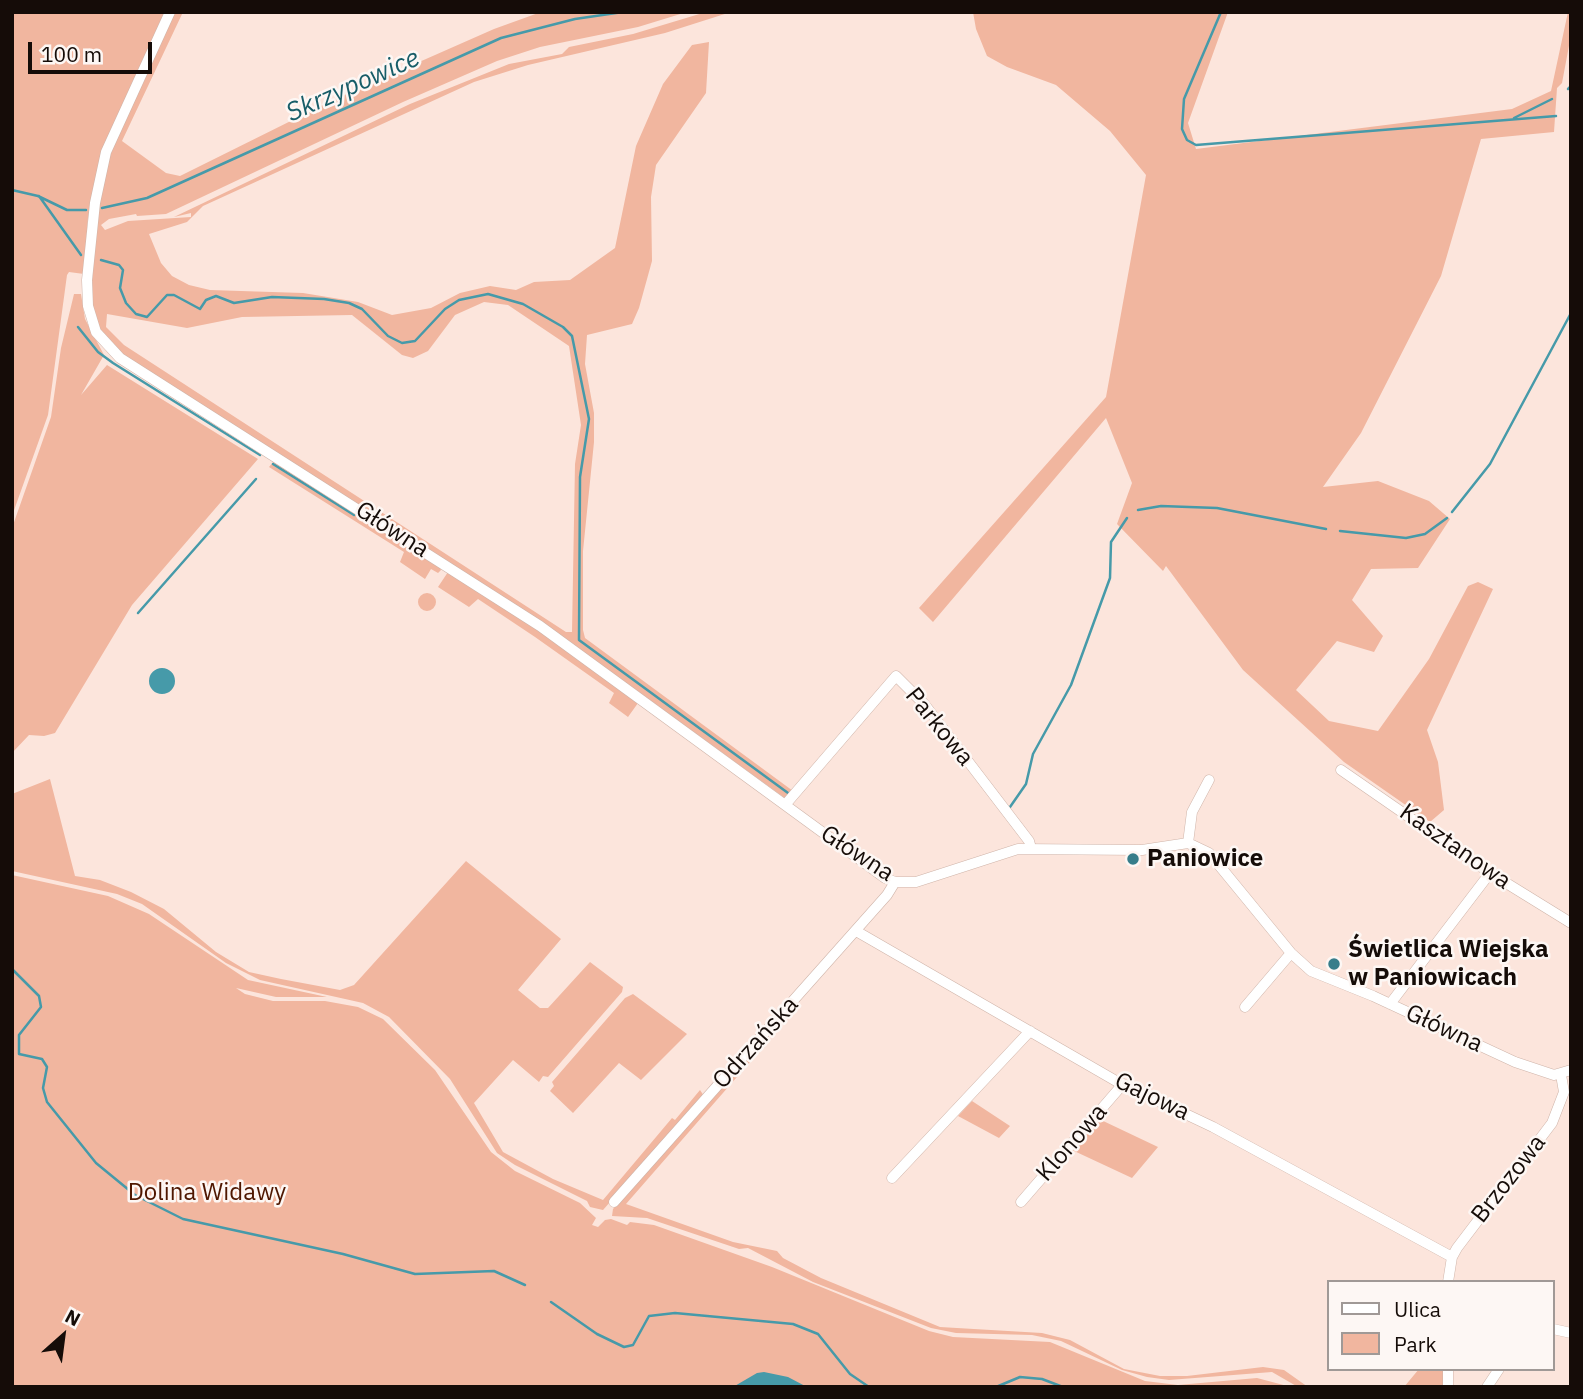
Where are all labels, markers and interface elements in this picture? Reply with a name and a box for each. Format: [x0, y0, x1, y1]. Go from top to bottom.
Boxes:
scale bar [32, 28, 156, 72]
text: 100 m [41, 40, 102, 68]
water label: Skrzypowice [281, 43, 425, 129]
street label: Główna [350, 496, 434, 564]
street label: Parkowa [899, 682, 979, 772]
street label: Kasztanowa [1394, 798, 1516, 896]
street label: Główna [815, 820, 899, 888]
place label: Paniowice [1147, 845, 1263, 873]
marker: Paniowice [1125, 851, 1141, 867]
place label: Świetlica Wiejska w Paniowicach [1348, 936, 1549, 992]
marker: Świetlica Wiejska w Paniowicach [1326, 956, 1342, 972]
street label: Odrzańska [707, 991, 805, 1095]
street label: Główna [1401, 999, 1487, 1059]
street label: Gajowa [1110, 1067, 1194, 1127]
street label: Klonowa [1031, 1098, 1113, 1188]
street label: Brzozowa [1466, 1129, 1552, 1229]
park label: Dolina Widawy [128, 1179, 286, 1207]
legend [1328, 1280, 1555, 1371]
text: Ulica [1394, 1295, 1441, 1323]
north arrow [28, 1301, 98, 1371]
text: N [61, 1304, 85, 1331]
text: Park [1394, 1330, 1437, 1358]

